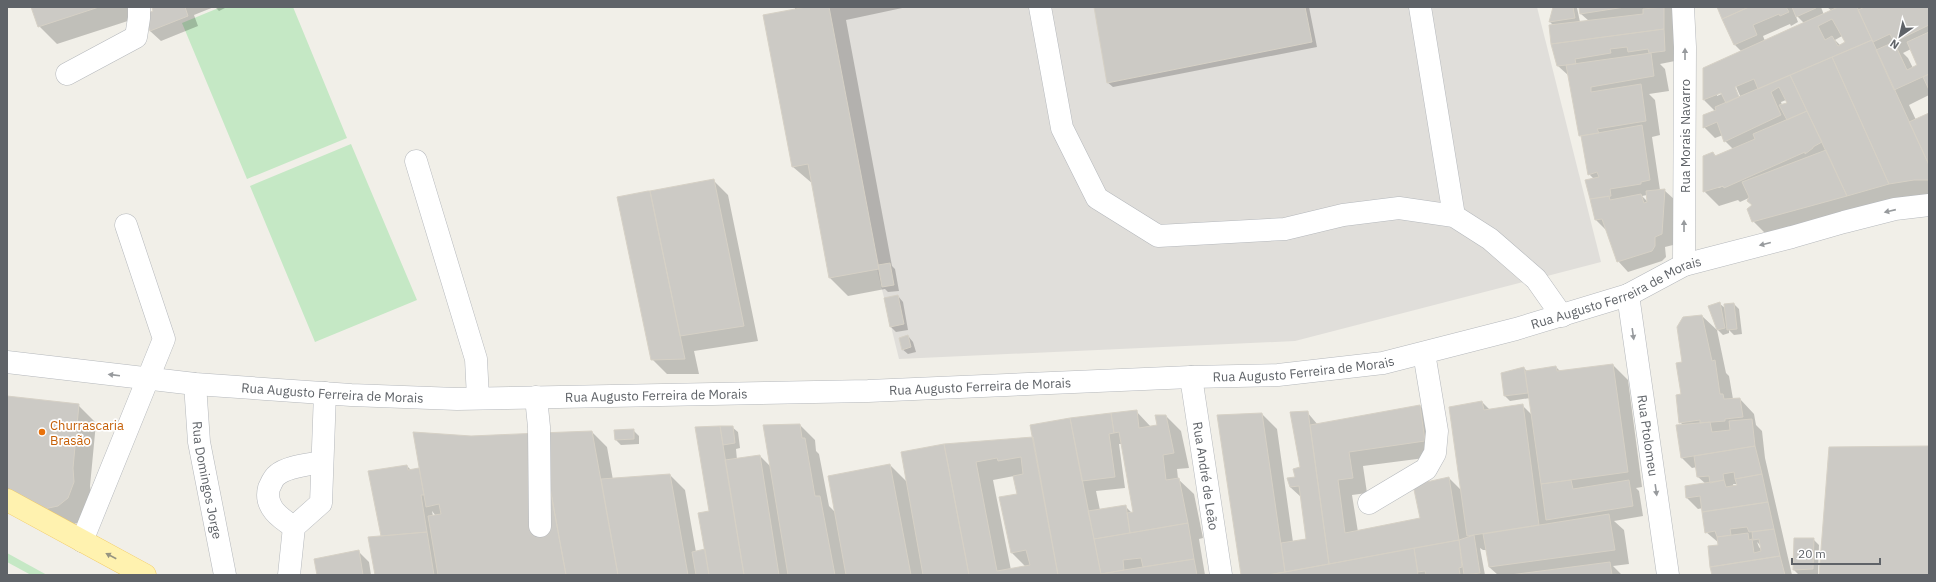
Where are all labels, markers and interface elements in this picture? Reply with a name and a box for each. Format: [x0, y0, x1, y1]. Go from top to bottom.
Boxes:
north arrow [1880, 16, 1920, 56]
text: N [1887, 36, 1902, 52]
one-way arrow [1682, 47, 1688, 60]
street label: Rua Morais Navarro [1677, 79, 1694, 193]
one-way arrow [1884, 208, 1897, 214]
one-way arrow [1681, 219, 1687, 232]
one-way arrow [1759, 242, 1771, 248]
street label: Rua Augusto Ferreira de Morais [1529, 252, 1703, 333]
one-way arrow [1630, 328, 1636, 340]
street label: Rua Augusto Ferreira de Morais [1212, 352, 1396, 385]
one-way arrow [108, 371, 120, 378]
street label: Rua Augusto Ferreira de Morais [889, 374, 1072, 399]
street label: Rua Augusto Ferreira de Morais [241, 379, 424, 406]
street label: Rua Augusto Ferreira de Morais [565, 385, 748, 405]
street label: Rua Ptolomeu [1634, 394, 1662, 477]
place label: Churrascaria Brasão [50, 417, 124, 449]
street label: Rua André de Leão [1189, 420, 1223, 531]
street label: Rua Domingos Jorge [189, 421, 226, 540]
marker: Churrascaria Brasão [37, 427, 47, 437]
one-way arrow [1653, 484, 1659, 497]
scale bar [1792, 540, 1880, 566]
text: 20 m [1798, 546, 1826, 561]
one-way arrow [105, 553, 117, 560]

